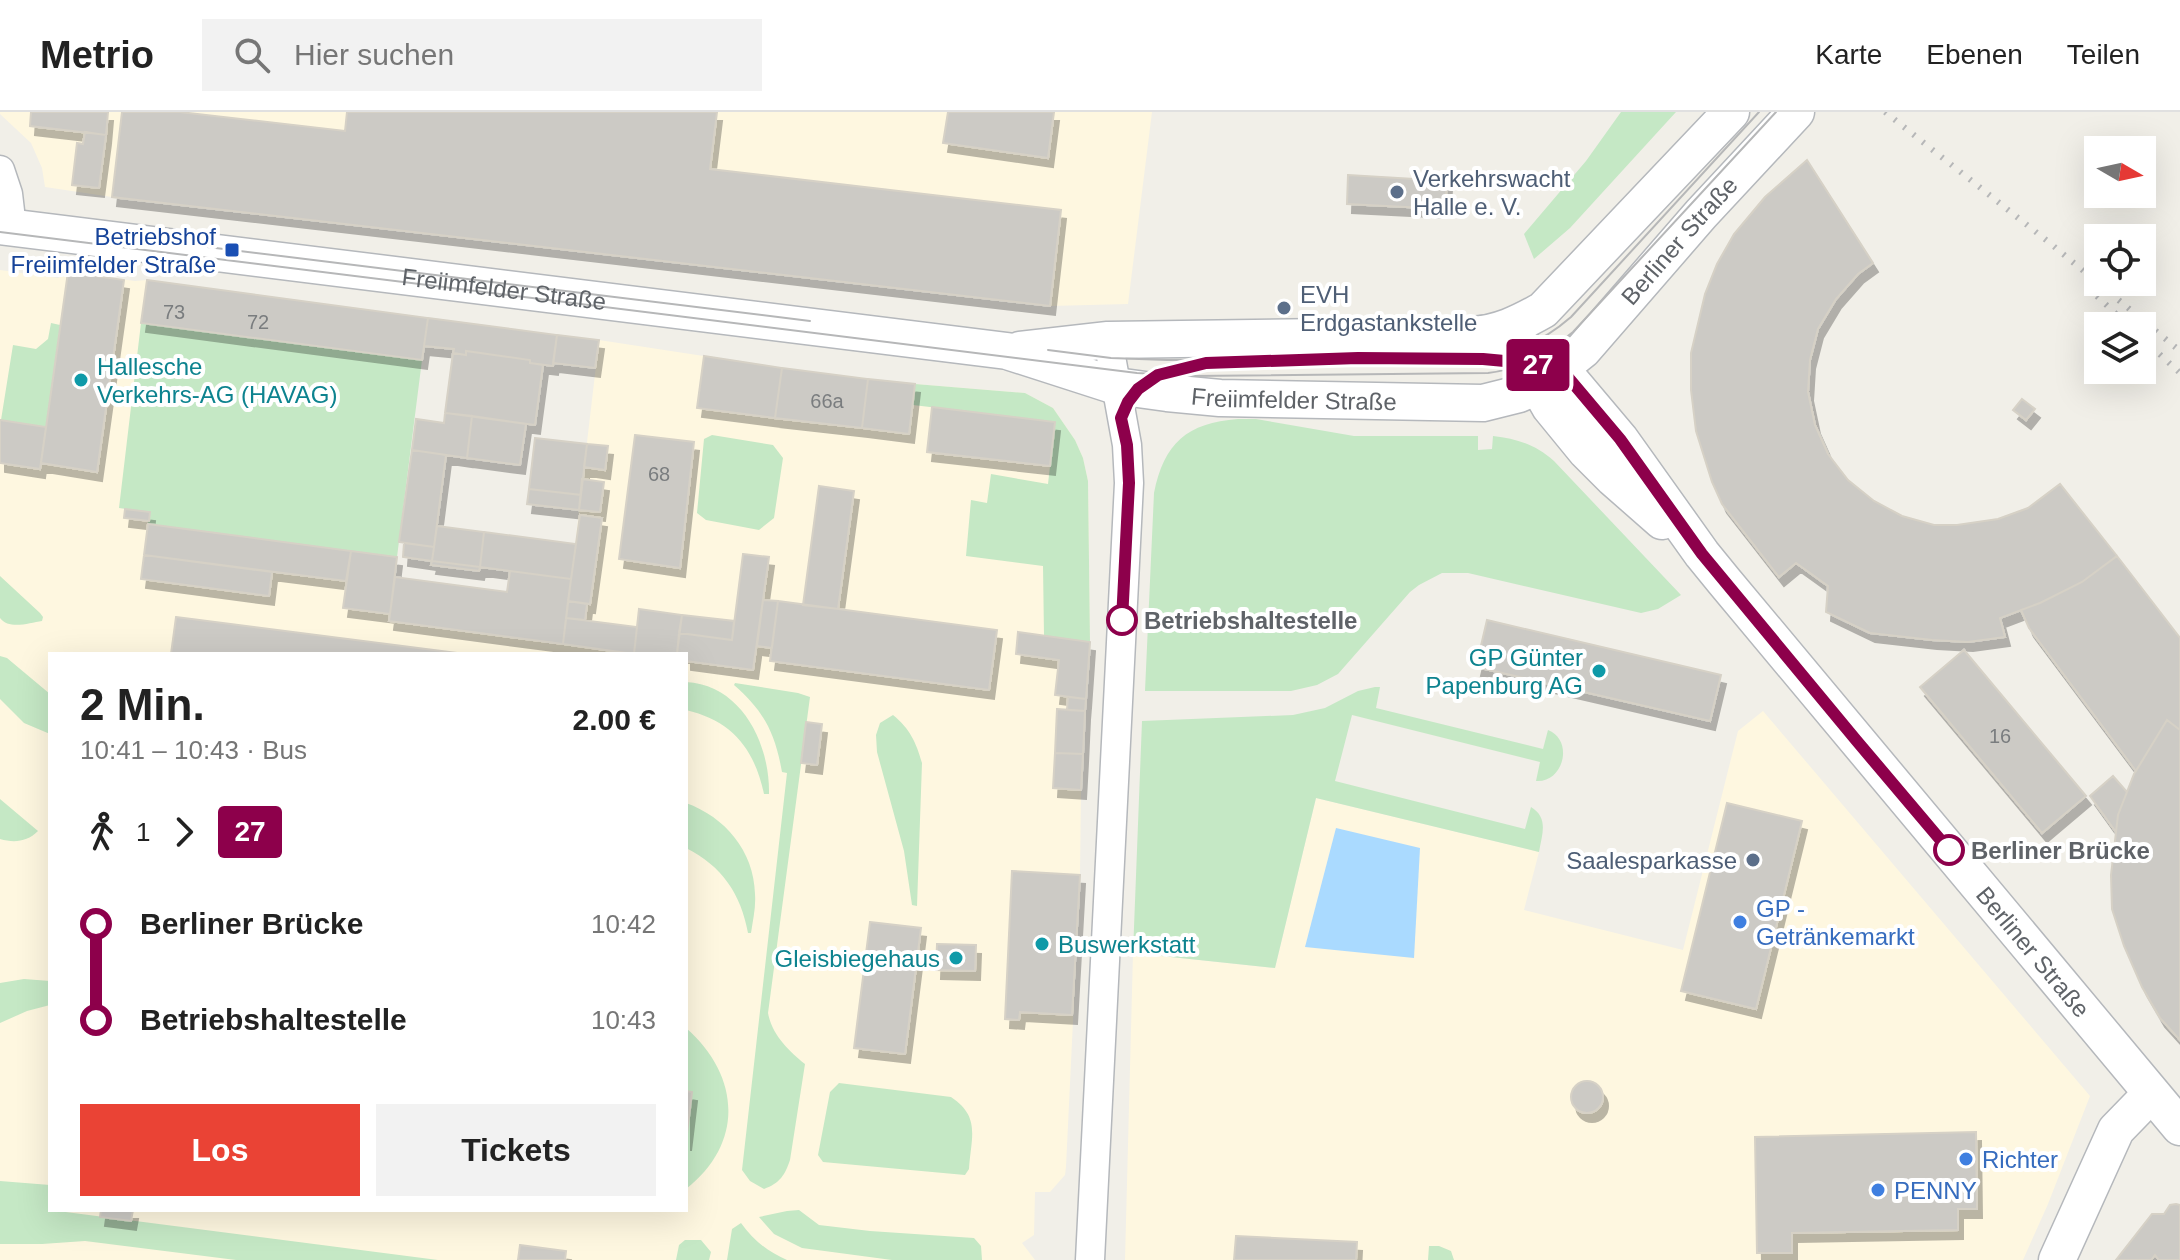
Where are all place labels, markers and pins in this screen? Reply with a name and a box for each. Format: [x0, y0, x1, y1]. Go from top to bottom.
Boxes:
place label: Verkehrswacht Halle e. V. [1413, 165, 1571, 220]
marker: Verkehrswacht Halle e. V. [1388, 183, 1406, 201]
place label: Betriebshof Freiimfelder Straße [11, 223, 216, 278]
marker: Betriebshof Freiimfelder Straße [223, 241, 241, 259]
place label: EVH Erdgastankstelle [1300, 281, 1477, 336]
marker: EVH Erdgastankstelle [1275, 299, 1293, 317]
place label: Hallesche Verkehrs-AG (HAVAG) [97, 353, 338, 408]
marker: Hallesche Verkehrs-AG (HAVAG) [72, 371, 90, 389]
marker: Betriebshaltestelle [1107, 605, 1137, 635]
place label: Betriebshaltestelle [1144, 607, 1357, 634]
place label: GP Günter Papenburg AG [1426, 644, 1583, 699]
marker: GP Günter Papenburg AG [1590, 662, 1608, 680]
marker: Berliner Brücke [1934, 835, 1964, 865]
place label: Berliner Brücke [1971, 837, 2150, 864]
place label: Saalesparkasse [1566, 847, 1737, 874]
marker: Saalesparkasse [1744, 851, 1762, 869]
place label: GP - Getränkemarkt [1756, 895, 1915, 950]
marker: GP - Getränkemarkt [1731, 913, 1749, 931]
place label: Buswerkstatt [1058, 931, 1196, 958]
marker: Buswerkstatt [1033, 935, 1051, 953]
place label: Gleisbiegehaus [775, 945, 940, 972]
marker: Gleisbiegehaus [947, 949, 965, 967]
place label: Richter [1982, 1146, 2058, 1173]
marker: Richter [1957, 1150, 1975, 1168]
place label: PENNY [1894, 1177, 1977, 1204]
marker: PENNY [1869, 1181, 1887, 1199]

